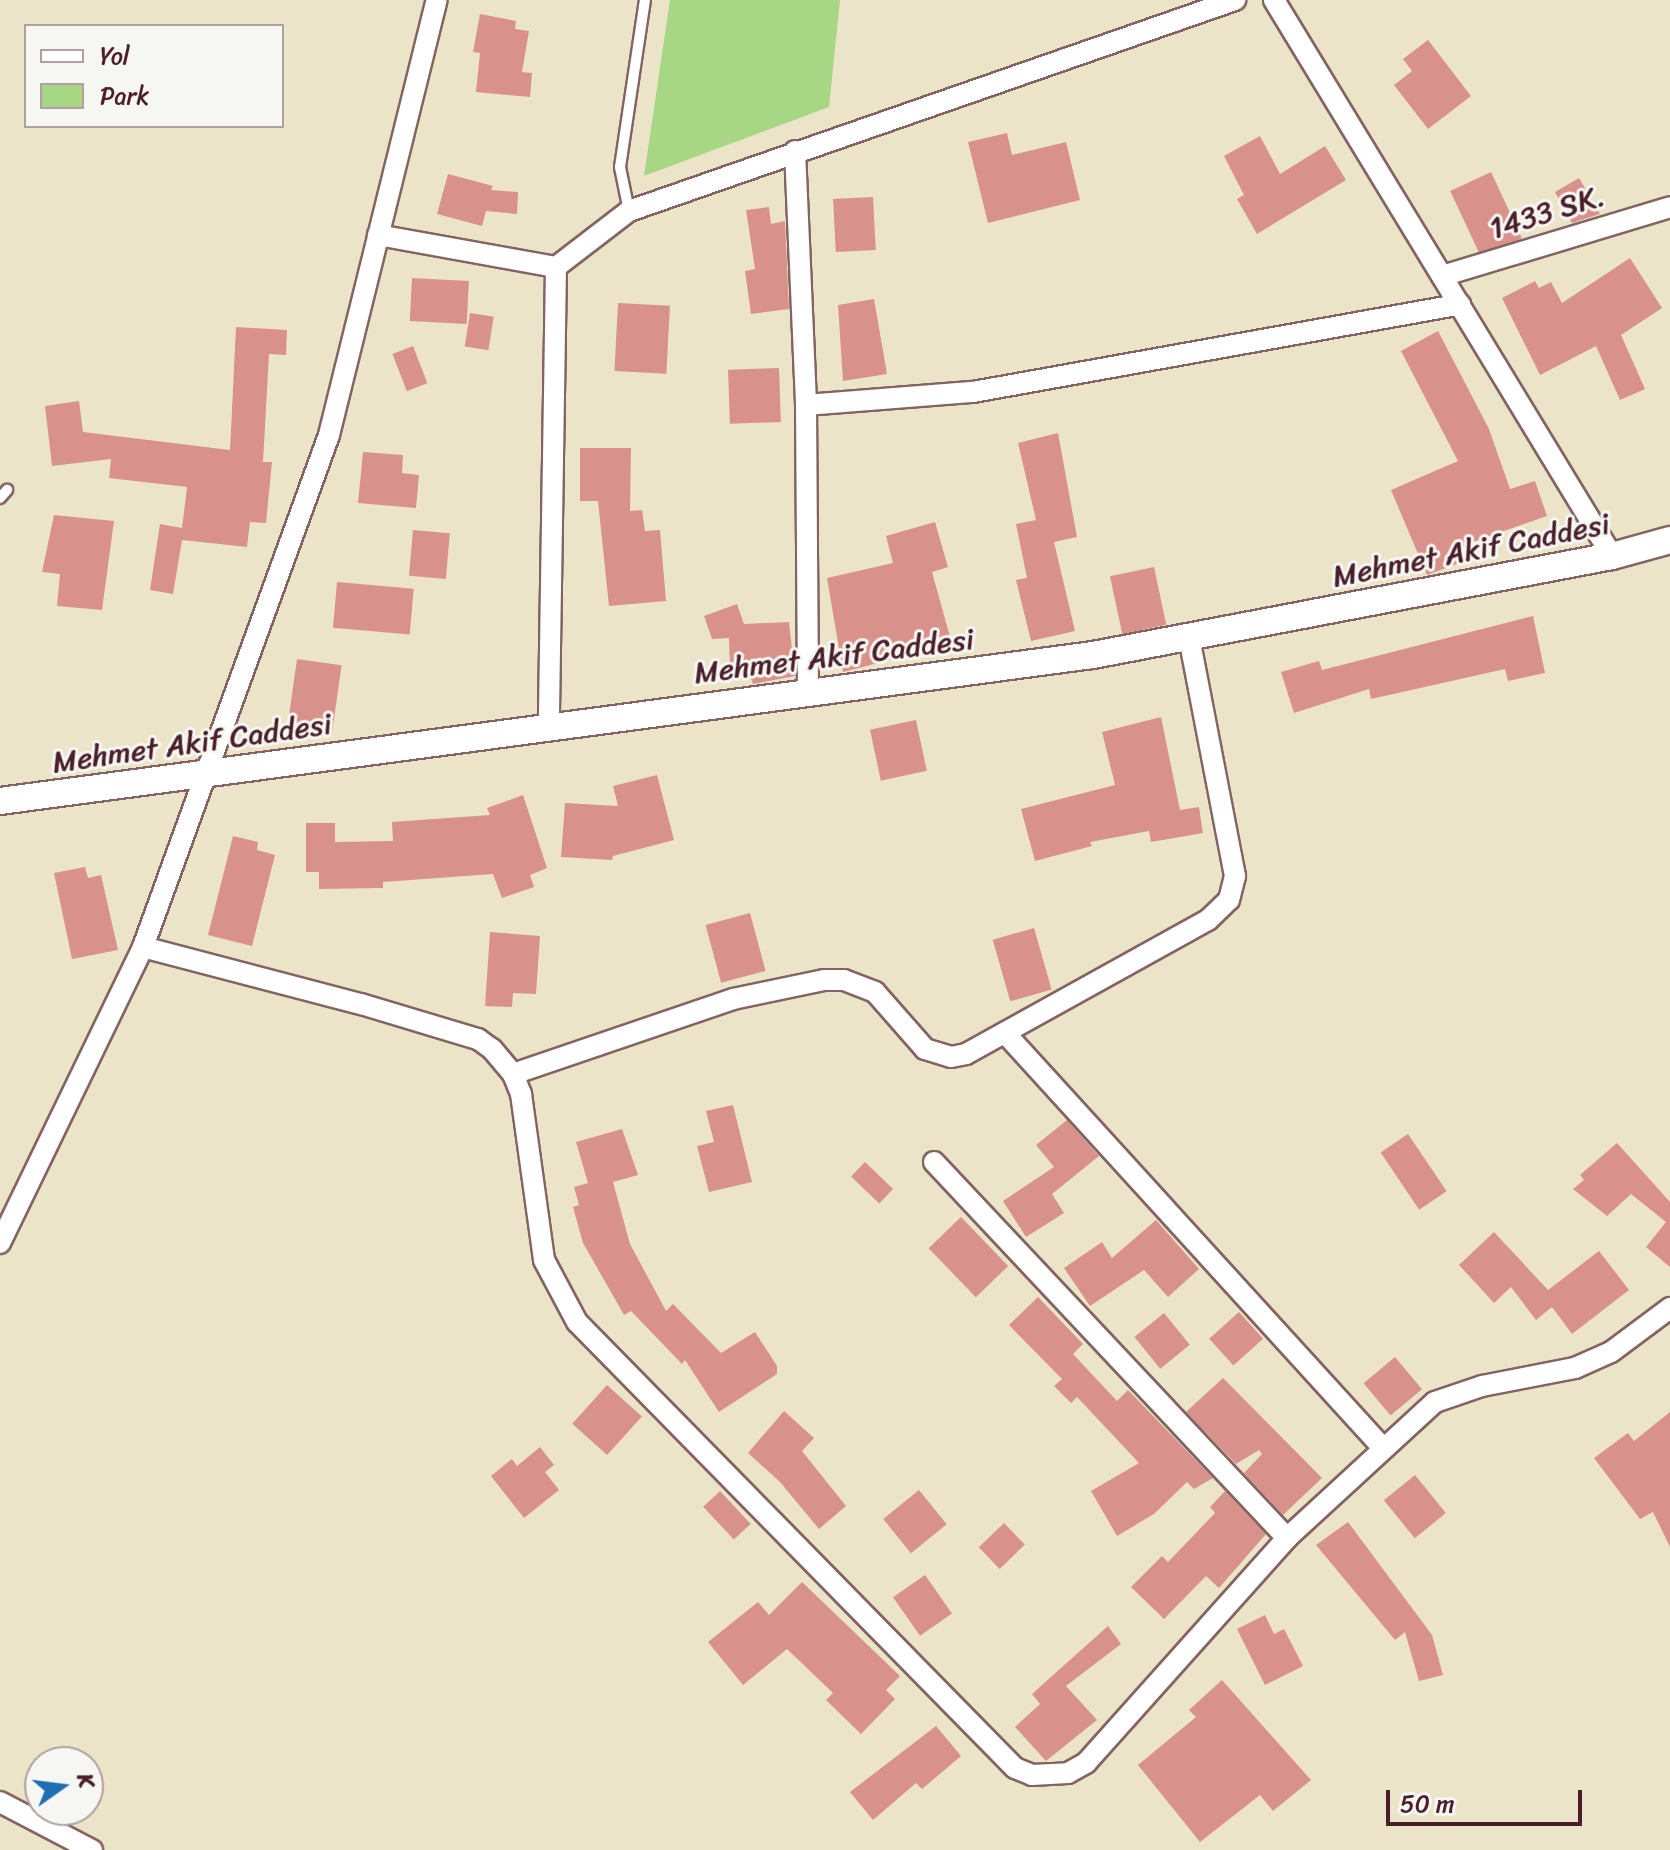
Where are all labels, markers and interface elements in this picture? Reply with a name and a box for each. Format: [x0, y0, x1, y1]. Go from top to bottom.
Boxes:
legend [24, 24, 284, 128]
text: Yol [100, 35, 130, 77]
text: Park [100, 75, 149, 117]
street label: 1433 SK. [1485, 177, 1609, 247]
street label: Mehmet Akif Caddesi [1330, 506, 1612, 594]
street label: Mehmet Akif Caddesi [693, 621, 975, 691]
street label: Mehmet Akif Caddesi [51, 706, 333, 780]
north arrow [24, 1746, 104, 1826]
text: K [65, 1769, 106, 1792]
scale bar [1390, 1774, 1586, 1824]
text: 50 m [1400, 1783, 1455, 1825]

